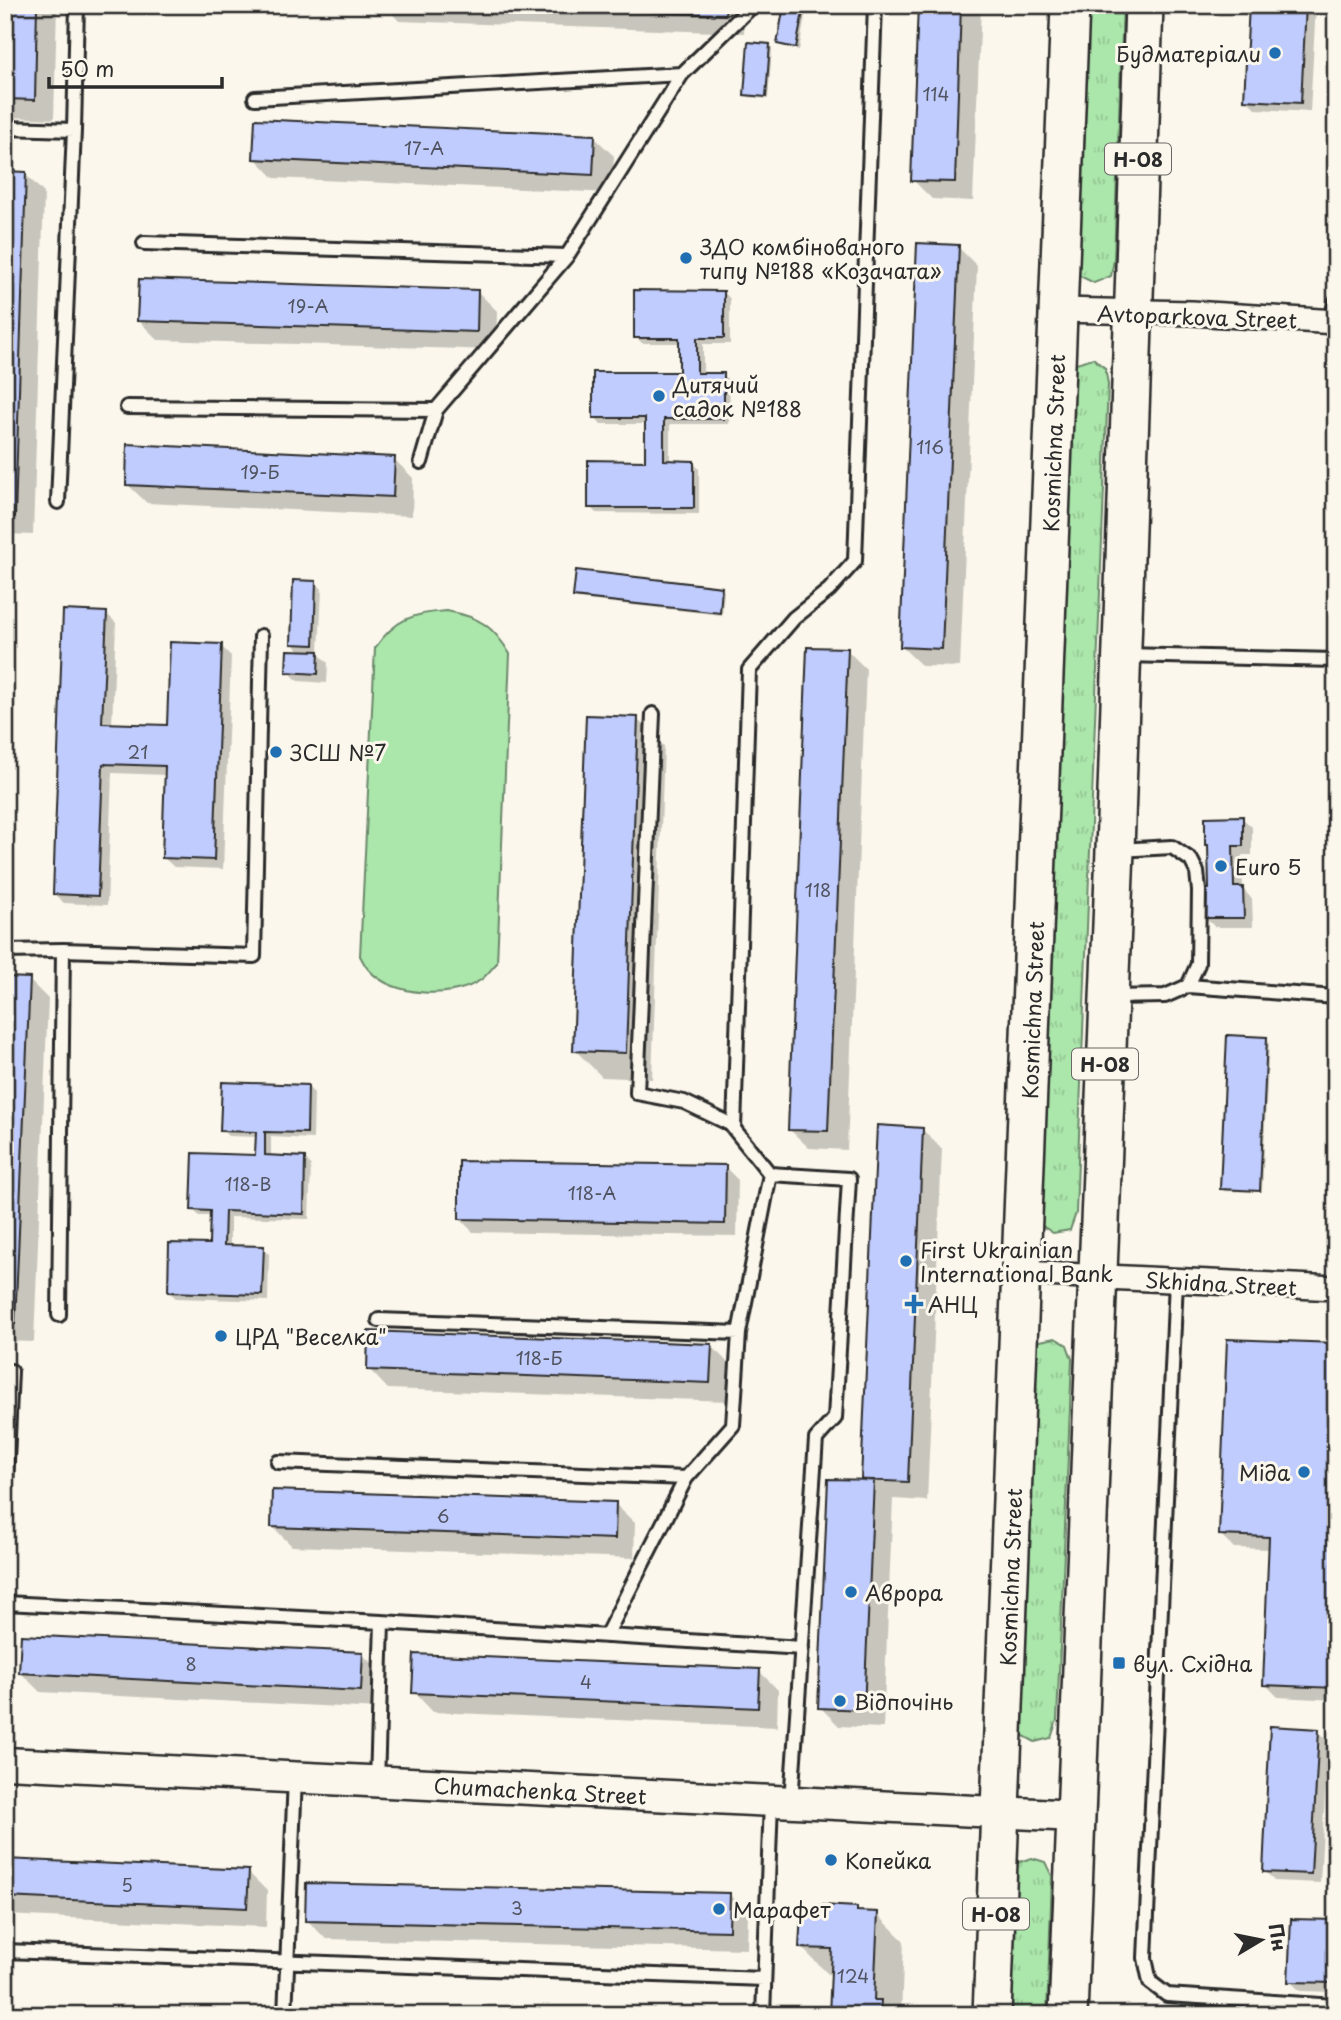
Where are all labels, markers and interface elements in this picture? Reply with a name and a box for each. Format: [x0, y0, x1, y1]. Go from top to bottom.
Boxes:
place label: Будматеріали [1116, 37, 1261, 69]
marker: Будматеріали [1267, 45, 1283, 61]
scale bar [49, 46, 222, 90]
text: 50 m [60, 52, 114, 84]
house number: 114 [923, 80, 949, 107]
house number: 17-А [404, 134, 444, 161]
road number: Н-08 [1105, 144, 1171, 174]
place label: ЗДО комбінованого типу №188 «Козачата» [700, 230, 942, 286]
marker: ЗДО комбінованого типу №188 «Козачата» [678, 250, 694, 266]
house number: 19-А [288, 292, 329, 319]
street label: Avtoparkova Street [1096, 297, 1298, 335]
street label: Kosmichna Street [1034, 354, 1072, 532]
place label: Дитячий садок №188 [672, 368, 802, 424]
marker: Дитячий садок №188 [651, 388, 667, 404]
house number: 116 [916, 433, 944, 460]
house number: 19-Б [240, 458, 280, 485]
place label: ЗСШ №7 [290, 736, 386, 768]
house number: 21 [128, 738, 148, 765]
marker: ЗСШ №7 [268, 744, 284, 760]
place label: Euro 5 [1235, 850, 1301, 882]
marker: Euro 5 [1213, 858, 1229, 874]
house number: 118 [805, 876, 831, 903]
street label: Kosmichna Street [1013, 921, 1051, 1099]
road number: Н-08 [1072, 1048, 1138, 1080]
house number: 118-В [225, 1170, 271, 1197]
house number: 118-А [568, 1179, 617, 1206]
place label: First Ukrainian International Bank [920, 1233, 1113, 1289]
marker: First Ukrainian International Bank [898, 1253, 914, 1269]
street label: Skhidna Street [1144, 1263, 1298, 1303]
place label: АНЦ [928, 1288, 978, 1320]
marker: АНЦ [906, 1296, 922, 1312]
place label: ЦРД "Веселка" [235, 1320, 387, 1352]
marker: ЦРД "Веселка" [213, 1328, 229, 1344]
house number: 118-Б [516, 1344, 562, 1371]
place label: Міда [1239, 1456, 1290, 1488]
marker: Міда [1296, 1464, 1312, 1480]
street label: Kosmichna Street [991, 1488, 1029, 1666]
house number: 6 [437, 1502, 449, 1529]
place label: Аврора [865, 1576, 943, 1608]
marker: Аврора [843, 1584, 859, 1600]
place label: вул. Східна [1133, 1647, 1252, 1679]
house number: 8 [185, 1650, 197, 1677]
marker: вул. Східна [1111, 1655, 1127, 1671]
house number: 4 [580, 1668, 592, 1695]
place label: Відпочінь [854, 1685, 953, 1717]
marker: Відпочінь [832, 1693, 848, 1709]
street label: Chumachenka Street [433, 1768, 647, 1812]
place label: Копейка [845, 1844, 931, 1876]
marker: Копейка [823, 1852, 839, 1868]
house number: 5 [121, 1871, 133, 1898]
place label: Марафет [733, 1893, 831, 1925]
house number: 3 [511, 1894, 523, 1921]
road number: Н-08 [963, 1898, 1029, 1930]
marker: Марафет [711, 1901, 727, 1917]
north arrow [1226, 1904, 1296, 1974]
text: Пн [1263, 1921, 1295, 1953]
house number: 124 [837, 1962, 869, 1989]

